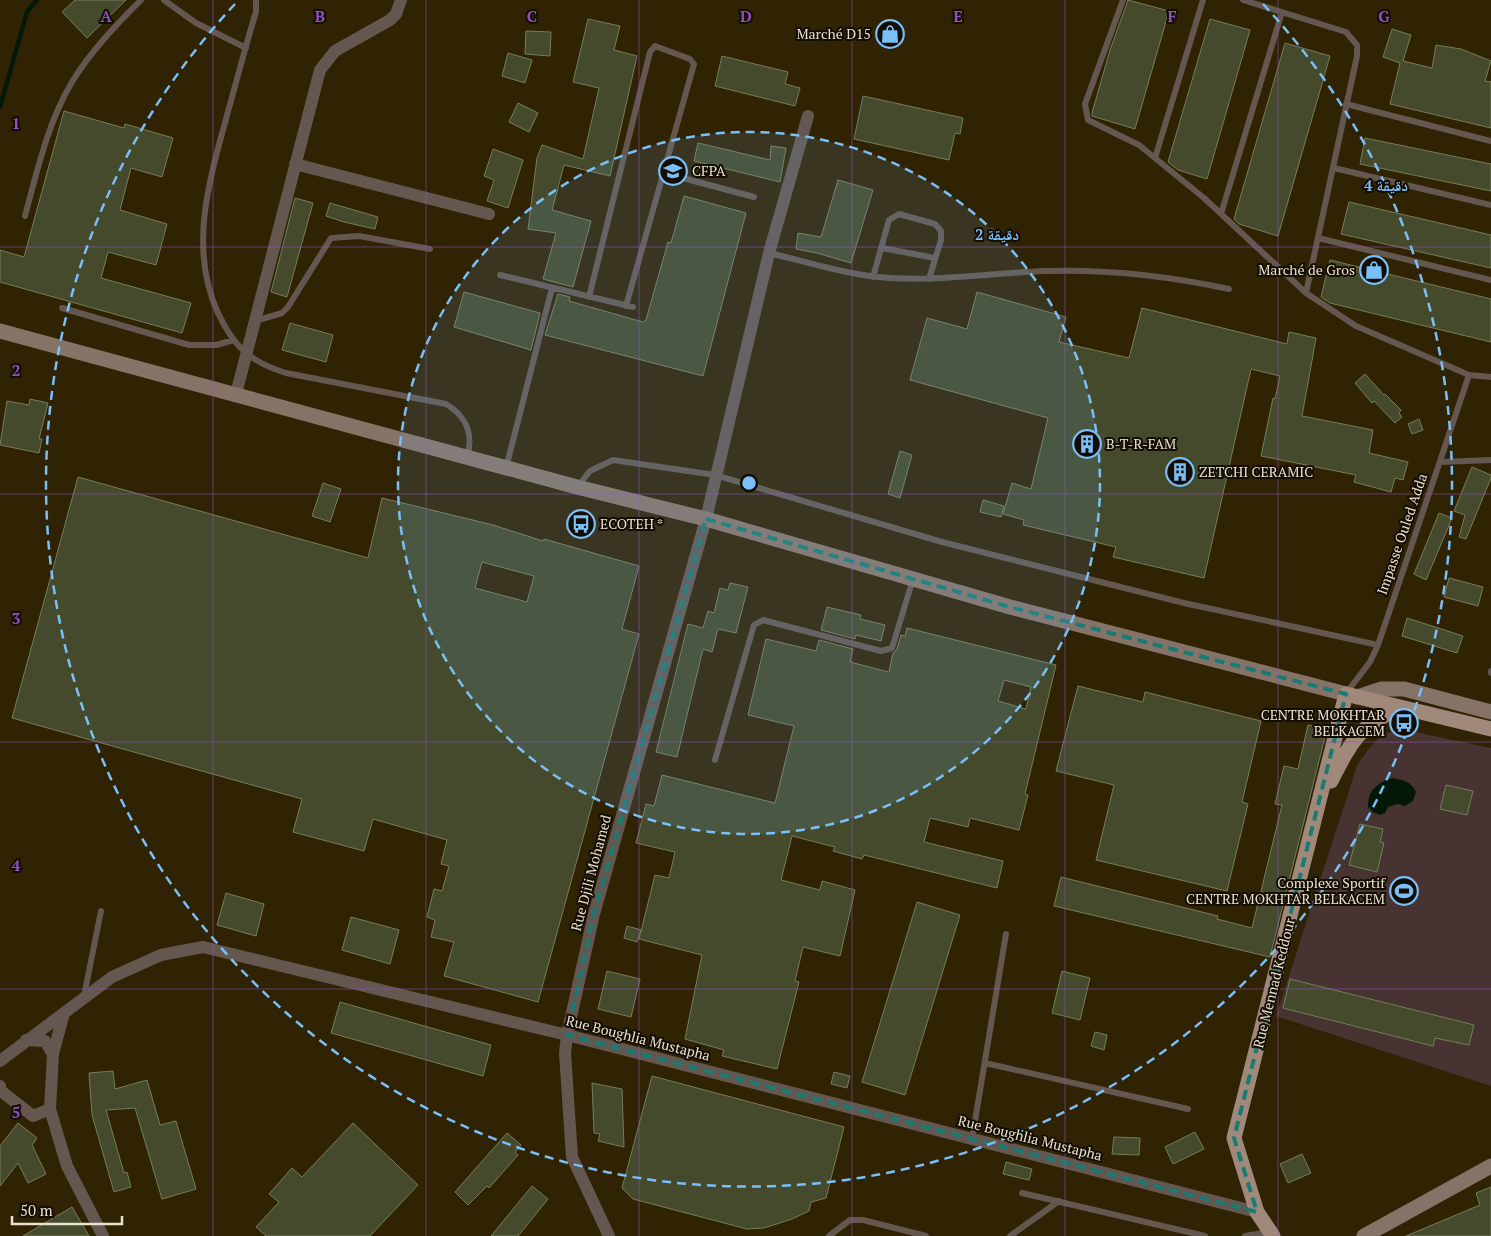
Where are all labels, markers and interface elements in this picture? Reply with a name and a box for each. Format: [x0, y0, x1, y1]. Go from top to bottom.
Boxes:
text: A [100, 5, 112, 27]
text: B [315, 5, 325, 27]
text: C [527, 5, 537, 27]
text: D [740, 5, 752, 27]
text: E [953, 5, 963, 27]
text: F [1167, 5, 1177, 27]
text: G [1378, 5, 1390, 27]
shop icon: Marché D15 [875, 19, 905, 49]
place label: Marché D15 [796, 24, 871, 43]
text: 1 [11, 112, 21, 134]
school or university icon: CFPA [658, 156, 688, 186]
place label: CFPA [692, 161, 726, 180]
text: 4 دقيقة [1364, 175, 1408, 195]
text: 2 دقيقة [975, 224, 1019, 244]
shop icon: Marché de Gros [1359, 255, 1389, 285]
place label: Marché de Gros [1258, 260, 1355, 279]
text: 2 [11, 359, 21, 381]
building icon: B-T-R-FAM [1072, 429, 1102, 459]
place label: B-T-R-FAM [1106, 434, 1176, 453]
building icon: ZETCHI CERAMIC [1165, 457, 1195, 487]
place label: ZETCHI CERAMIC [1199, 462, 1313, 481]
street label: Impasse Ouled Adda [1372, 471, 1431, 597]
centre of rings [740, 474, 758, 492]
bus stop icon: ECOTEH * [566, 509, 596, 539]
place label: ECOTEH * [600, 514, 663, 533]
text: 3 [11, 607, 21, 629]
place label: CENTRE MOKHTAR BELKACEM [1261, 705, 1385, 740]
bus stop icon: CENTRE MOKHTAR BELKACEM [1389, 708, 1419, 738]
street label: Rue Djili Mohamed [566, 813, 615, 933]
text: 4 [11, 854, 21, 876]
place label: Complexe Sportif CENTRE MOKHTAR BELKACEM [1186, 873, 1386, 908]
sports icon: Complexe Sportif CENTRE MOKHTAR BELKACEM [1389, 876, 1419, 906]
street label: Rue Mennad Keddour [1248, 915, 1299, 1050]
street label: Rue Boughlia Mustapha [564, 1010, 712, 1065]
text: 5 [11, 1101, 21, 1123]
street label: Rue Boughlia Mustapha [956, 1110, 1104, 1165]
scale bar [12, 1194, 122, 1226]
text: 50 m [20, 1200, 53, 1220]

